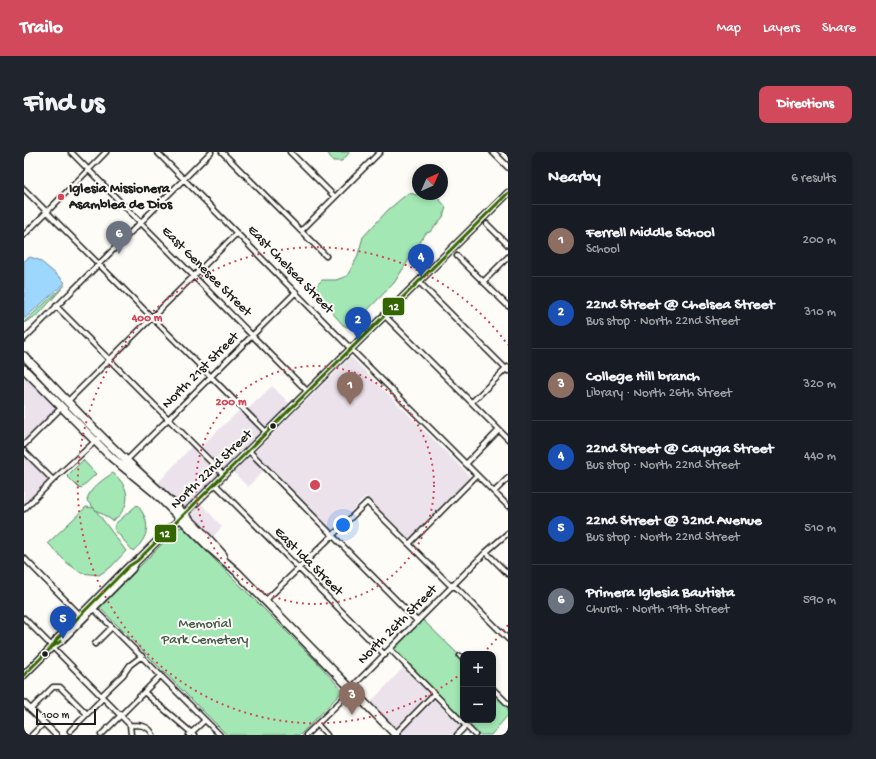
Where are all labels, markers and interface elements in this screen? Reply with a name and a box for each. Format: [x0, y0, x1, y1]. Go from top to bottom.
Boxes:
text: Trailo [20, 17, 63, 40]
text: Map [717, 20, 741, 37]
text: Layers [763, 20, 800, 37]
text: Share [822, 20, 856, 37]
button: Directions [759, 86, 852, 123]
text: Find us [24, 88, 104, 121]
north arrow [412, 164, 448, 200]
text: Nearby [548, 168, 601, 188]
text: 6 results [791, 171, 836, 186]
place label: Iglesia Missionera Asamblea de Dios [68, 181, 173, 214]
marker: Iglesia Missionera Asamblea de Dios [56, 192, 66, 202]
pin: 6 [106, 221, 132, 254]
street label: East Chelsea Street [243, 222, 338, 319]
street label: East Genesee Street [157, 223, 256, 322]
text: Ferrell Middle School [586, 224, 715, 242]
text: 1 [558, 233, 564, 248]
text: 200 m [803, 233, 836, 248]
text: School [586, 242, 620, 257]
pin: 4 [408, 244, 434, 277]
text: 22nd Street @ Chelsea Street [586, 296, 774, 314]
line badge: 12 [382, 297, 405, 316]
text: 12 [388, 302, 400, 314]
text: 2 [558, 305, 564, 320]
text: 310 m [804, 305, 836, 320]
pin: 2 [345, 307, 371, 340]
text: 400 m [131, 312, 163, 326]
text: Bus stop · North 22nd Street [586, 314, 740, 329]
street label: North 21st Street [159, 328, 244, 413]
text: College Hill branch [586, 368, 700, 386]
pin: 1 [337, 372, 363, 405]
text: 3 [558, 377, 564, 392]
text: 320 m [803, 377, 836, 392]
text: Library · North 26th Street [586, 386, 732, 401]
text: 200 m [216, 396, 247, 410]
unlabelled marker [268, 421, 278, 431]
street label: North 22nd Street [168, 426, 257, 513]
text: 22nd Street @ Cayuga Street [586, 440, 773, 458]
text: 4 [558, 449, 564, 464]
text: 440 m [804, 449, 836, 464]
text: Bus stop · North 22nd Street [586, 458, 740, 473]
centre of rings [308, 478, 322, 492]
text: 22nd Street @ 32nd Avenue [586, 512, 762, 530]
your location [333, 515, 353, 535]
text: 5 [558, 521, 564, 536]
text: 510 m [804, 521, 836, 536]
line badge: 12 [154, 524, 177, 543]
street label: East Ida Street [270, 524, 347, 601]
text: 12 [159, 529, 171, 541]
text: Bus stop · North 22nd Street [586, 530, 740, 545]
street label: North 26th Street [355, 581, 442, 668]
text: Primera Iglesia Bautista [586, 584, 735, 602]
text: 6 [558, 593, 564, 608]
text: 590 m [803, 593, 836, 608]
text: Church · North 19th Street [586, 602, 729, 617]
pin: 5 [50, 606, 76, 639]
park label: Memorial Park Cemetery [161, 616, 248, 649]
unlabelled marker [40, 649, 50, 659]
map controls [460, 651, 496, 723]
button: + [460, 651, 496, 687]
pin: 3 [339, 682, 365, 715]
button: − [460, 687, 496, 723]
scale bar [36, 707, 96, 726]
text: 100 m [42, 710, 69, 722]

